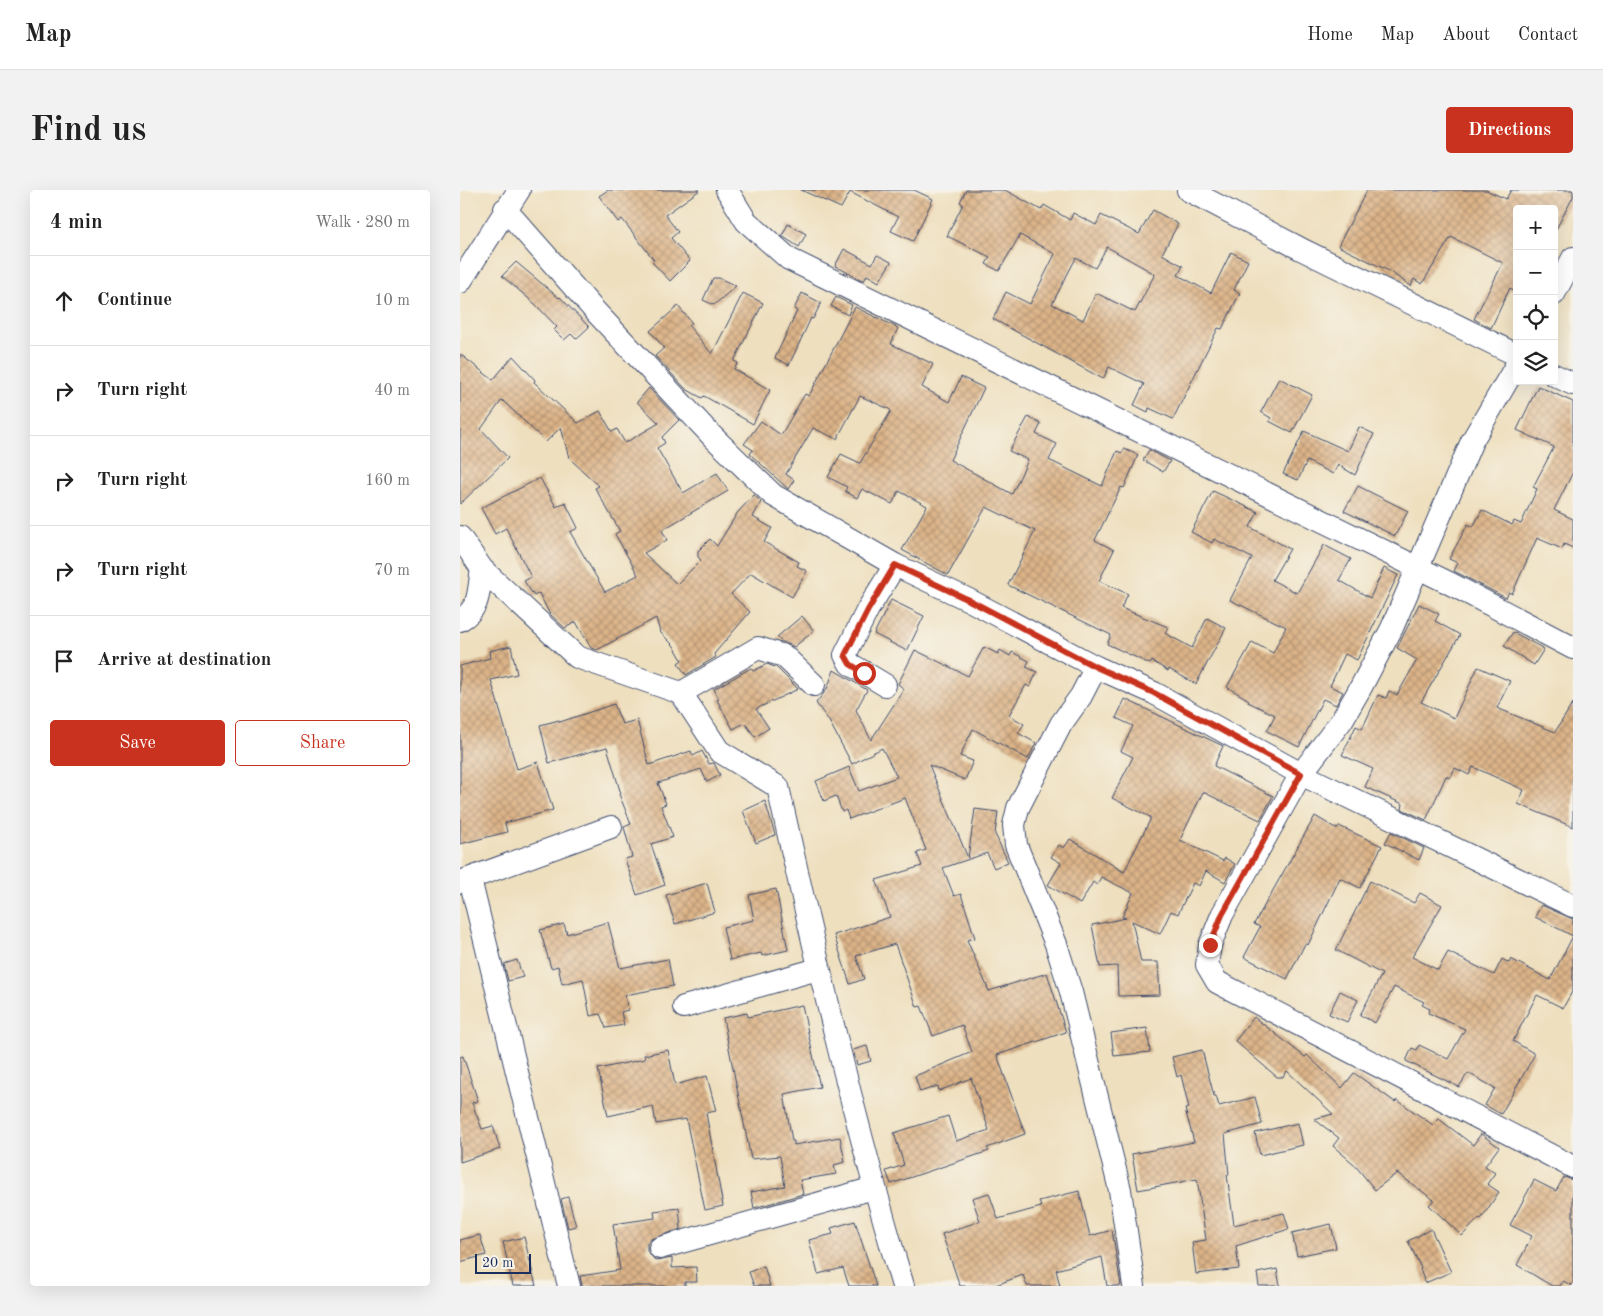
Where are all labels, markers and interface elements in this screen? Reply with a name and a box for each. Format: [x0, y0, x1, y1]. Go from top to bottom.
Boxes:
text: Map [25, 23, 72, 47]
text: Home [1307, 26, 1353, 44]
text: Map [1381, 26, 1414, 44]
text: About [1442, 26, 1490, 44]
text: Contact [1518, 26, 1578, 44]
button: Directions [1446, 107, 1573, 153]
text: Find us [30, 113, 146, 148]
map controls [1513, 205, 1558, 385]
button: + [1513, 205, 1558, 250]
text: 4 min [50, 212, 103, 233]
text: Walk · 280 m [315, 215, 410, 231]
button: − [1513, 250, 1558, 295]
icon: ahead [50, 287, 78, 315]
text: Continue [97, 291, 172, 310]
text: 10 m [374, 293, 410, 309]
button: locate [1513, 295, 1558, 340]
button: layers [1513, 340, 1558, 385]
icon: right [50, 377, 78, 405]
text: Turn right [97, 381, 187, 400]
text: 40 m [374, 383, 410, 399]
icon: right [50, 467, 78, 495]
text: Turn right [97, 471, 187, 490]
text: 160 m [365, 473, 410, 489]
icon: right [50, 557, 78, 585]
text: Turn right [97, 561, 187, 580]
text: 70 m [374, 563, 410, 579]
icon: arrive [50, 647, 78, 675]
text: Arrive at destination [97, 651, 271, 670]
route start [853, 662, 876, 685]
button: Save [50, 720, 225, 766]
button: Share [235, 720, 410, 766]
route end [1199, 934, 1222, 957]
scale bar [475, 1251, 531, 1274]
text: 20 m [482, 1256, 513, 1270]

